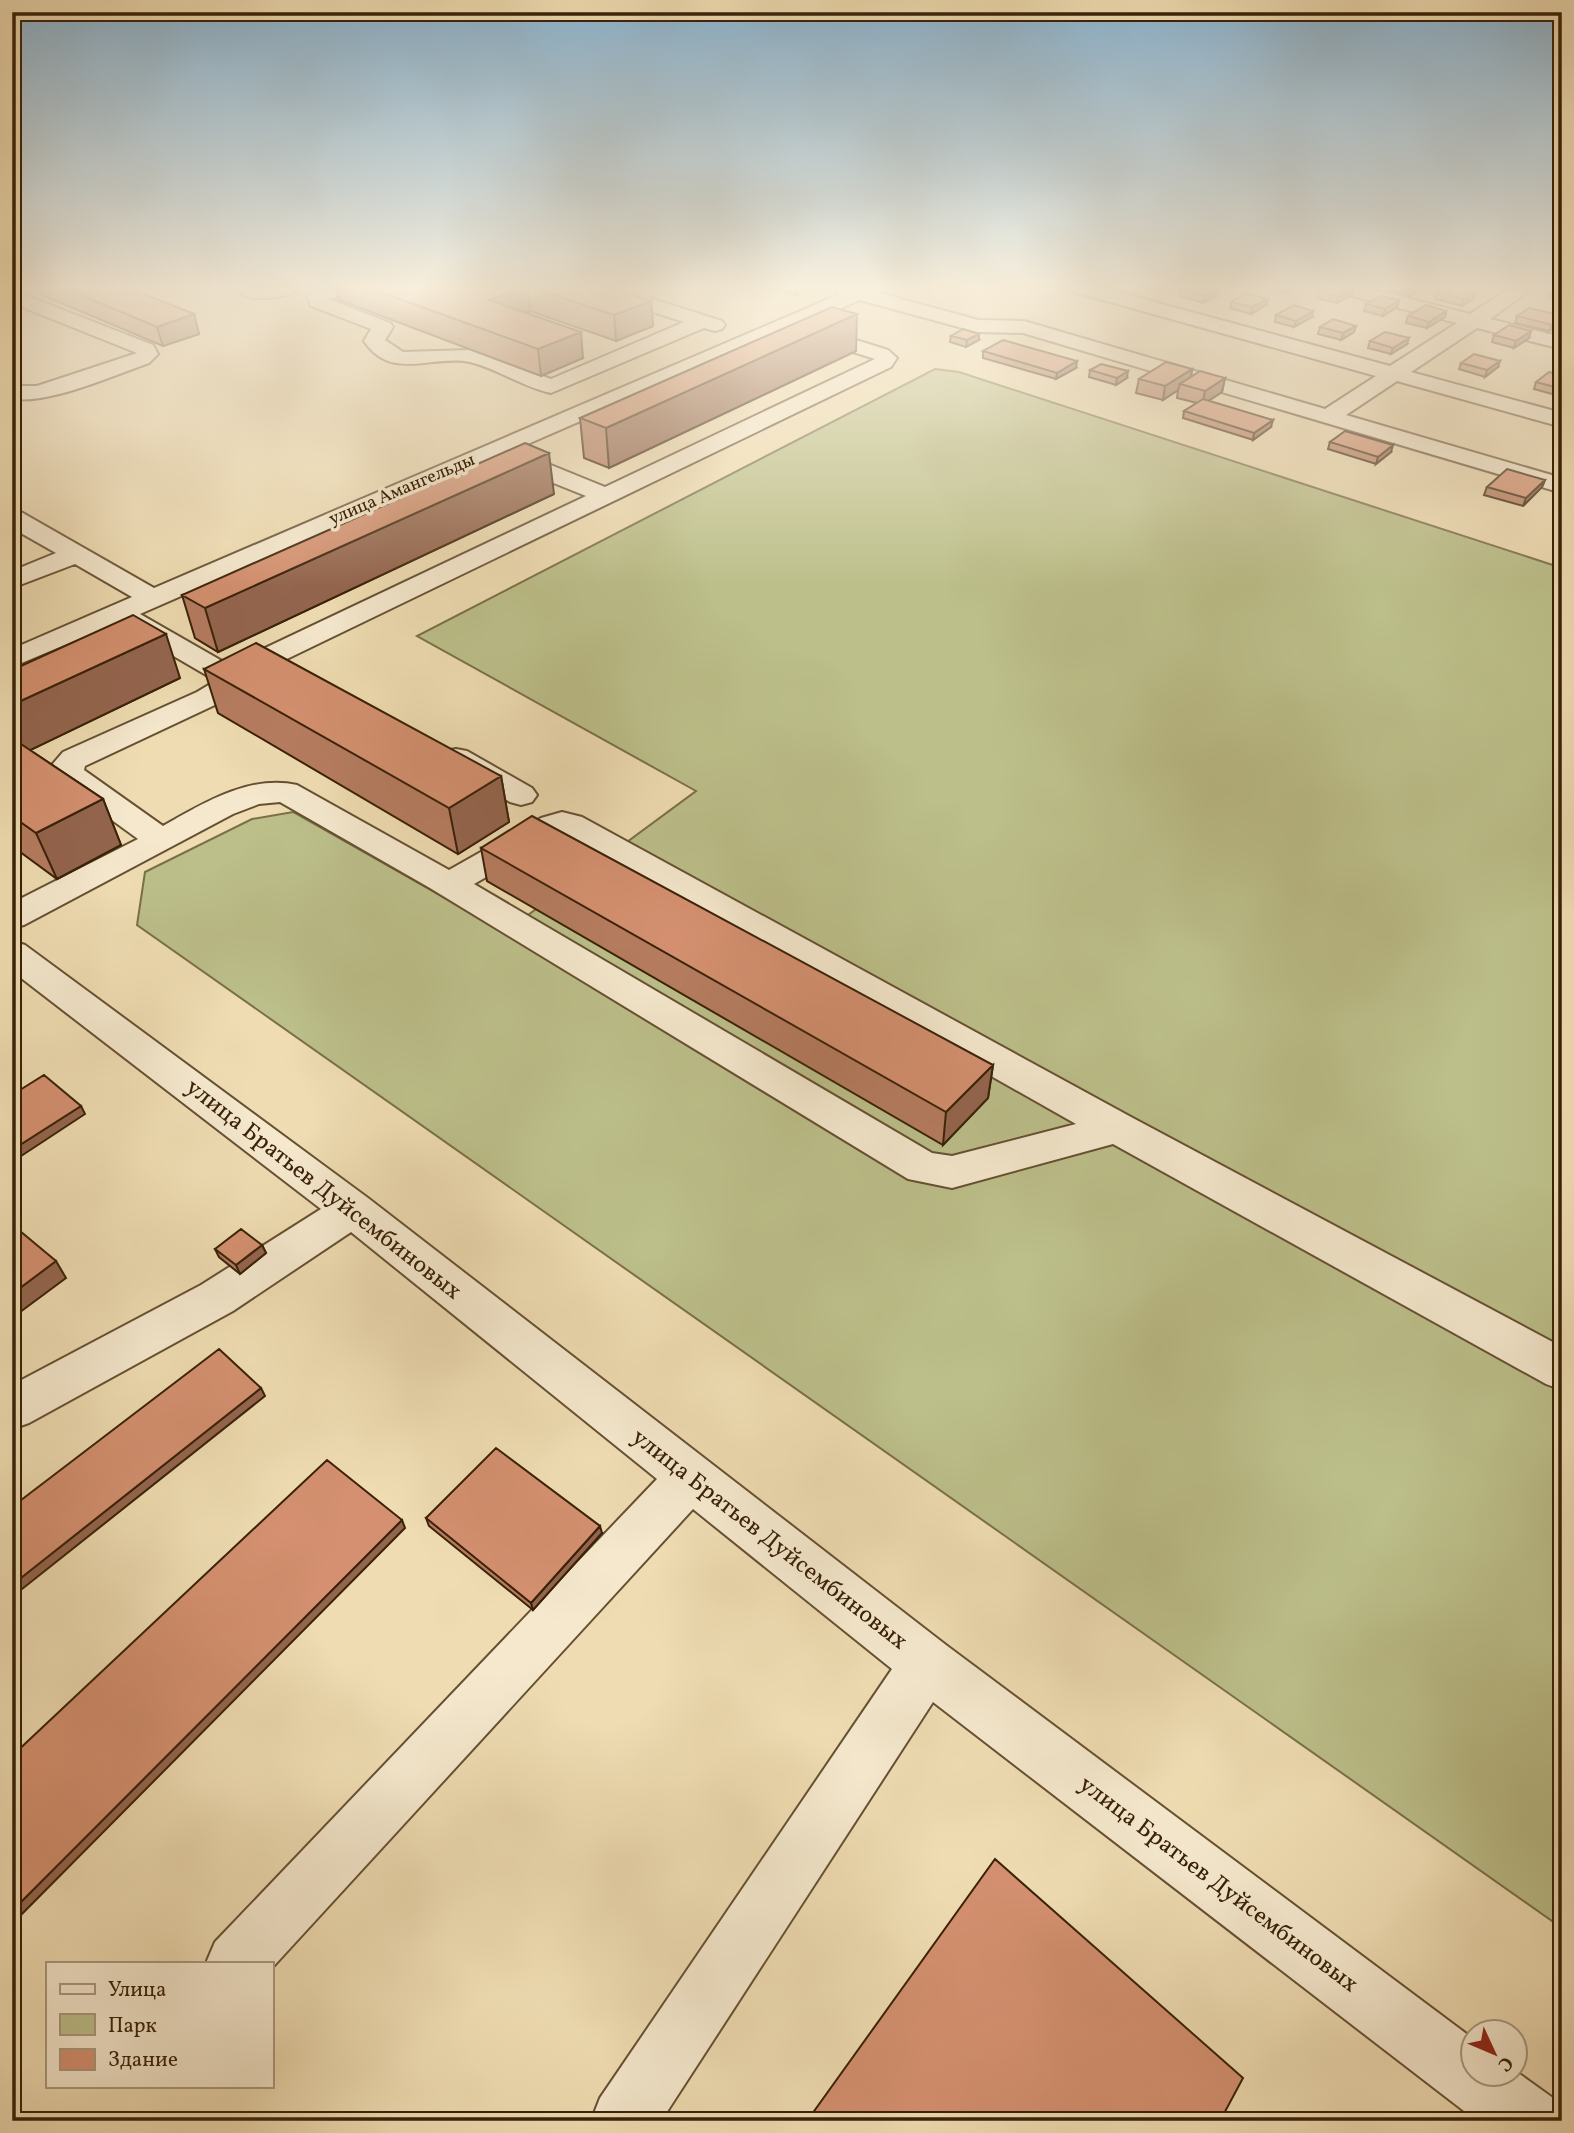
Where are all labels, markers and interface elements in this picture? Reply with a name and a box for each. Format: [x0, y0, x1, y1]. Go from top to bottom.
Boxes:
street label: улица Амангельды [325, 448, 479, 532]
street label: улица Братьев Дуйсембиновых [178, 1071, 468, 1309]
street label: улица Братьев Дуйсембиновых [624, 1421, 914, 1659]
street label: улица Братьев Дуйсембиновых [1071, 1768, 1365, 2002]
legend [46, 1962, 273, 2088]
text: Улица [108, 1976, 166, 2005]
text: Парк [108, 2012, 157, 2041]
north arrow [1458, 2018, 1528, 2088]
text: Здание [108, 2046, 178, 2075]
text: С [1491, 2050, 1518, 2077]

